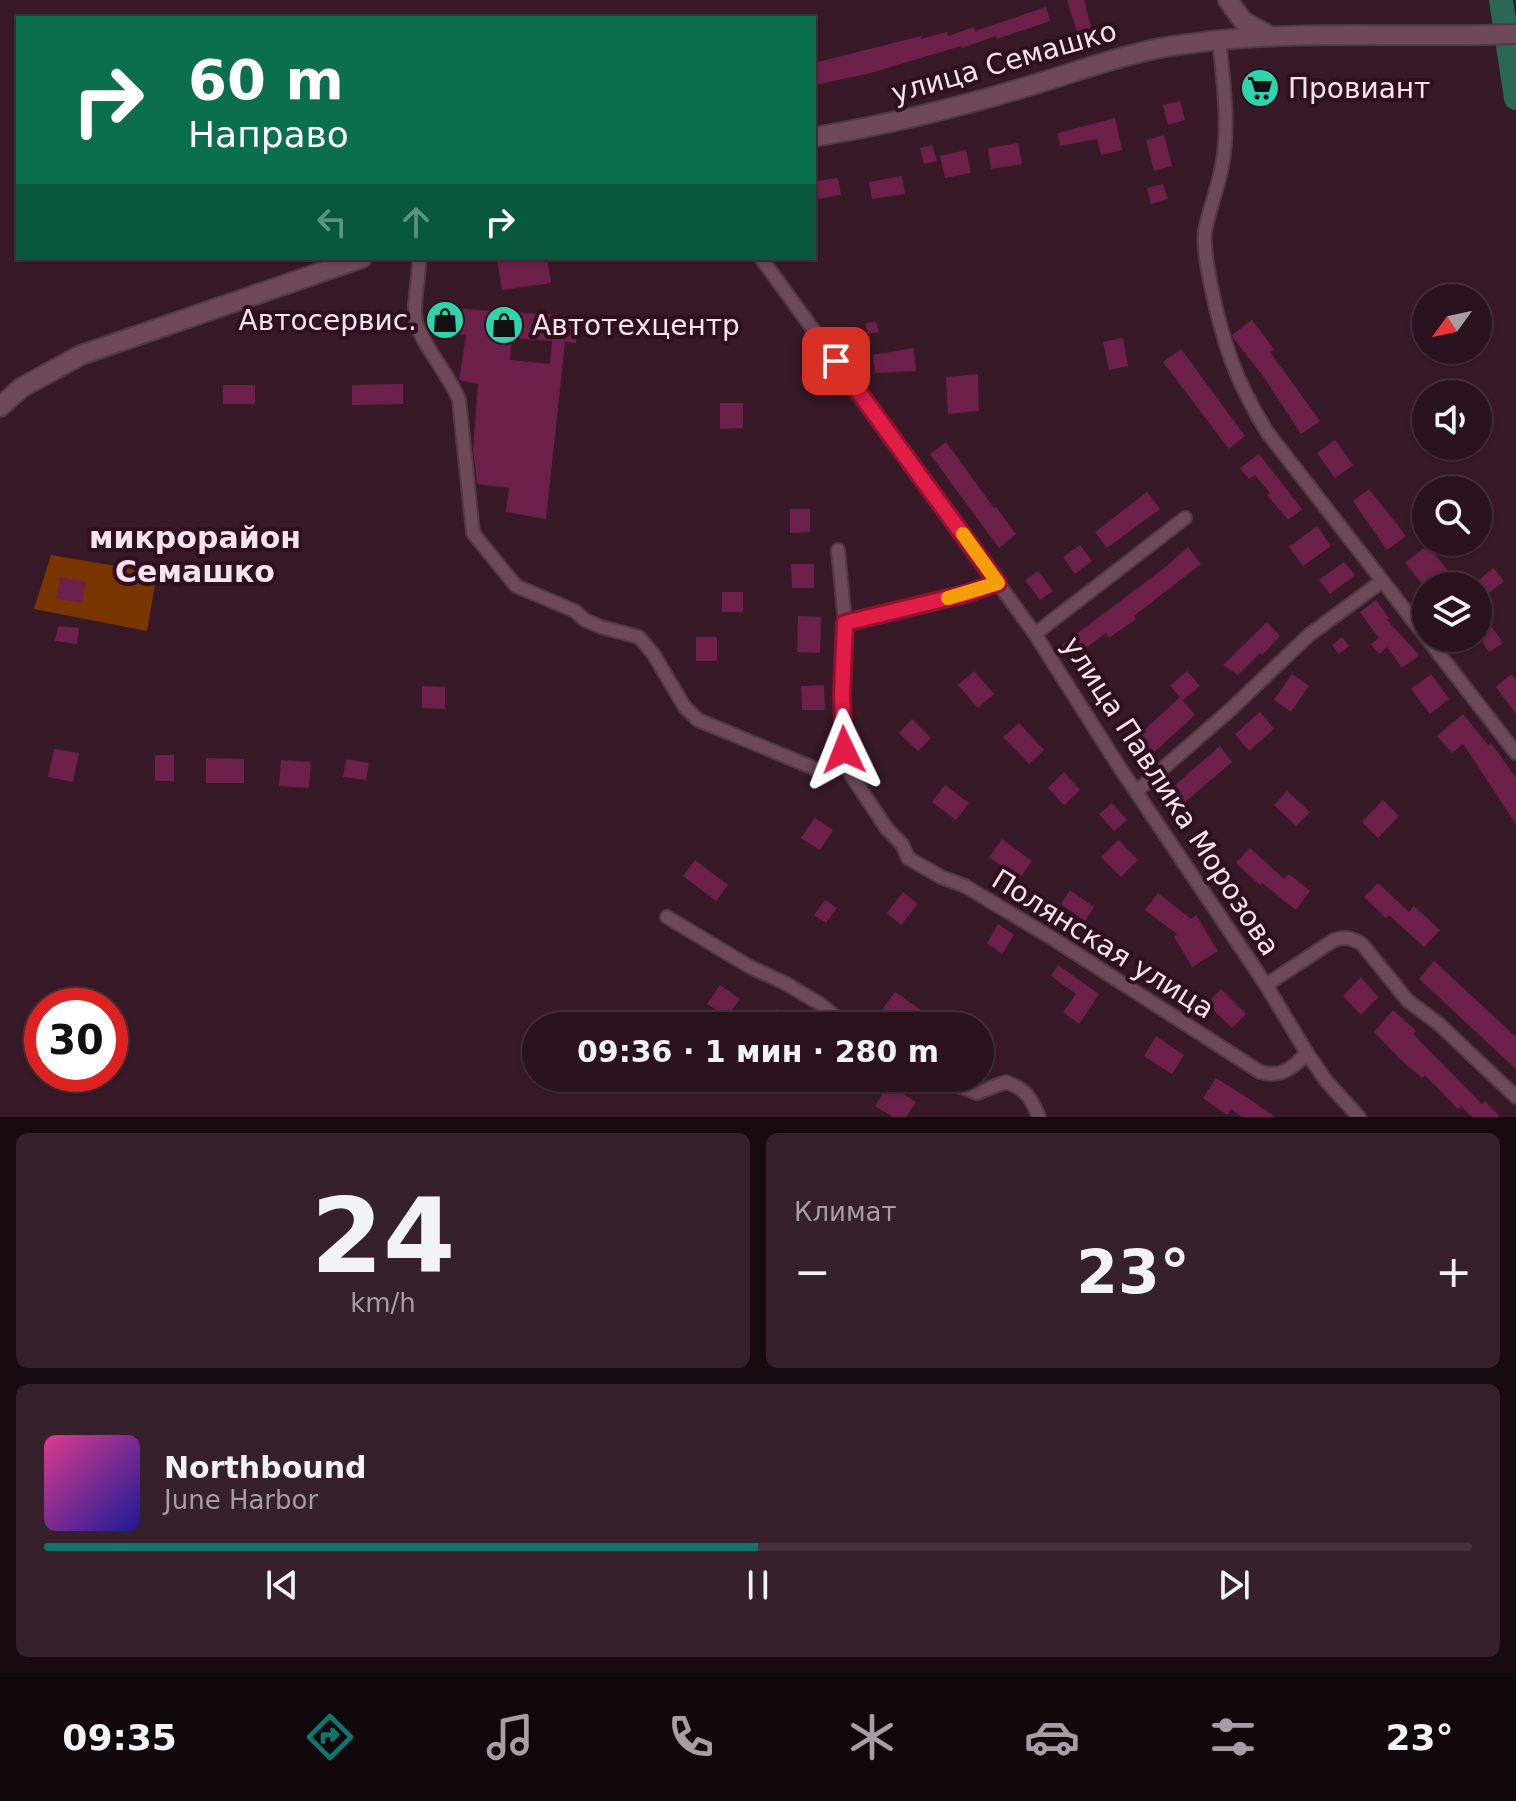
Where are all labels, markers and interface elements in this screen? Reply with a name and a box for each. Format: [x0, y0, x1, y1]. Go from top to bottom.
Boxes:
street label: улица Семашко [888, 14, 1120, 110]
text: 60 m [188, 47, 344, 112]
icon: right [56, 48, 160, 152]
supermarket icon: Провиант [1239, 67, 1281, 109]
place label: Провиант [1288, 72, 1430, 105]
text: Направо [188, 114, 349, 155]
icon: left [310, 200, 354, 244]
icon: ahead [394, 200, 438, 244]
icon: right [478, 200, 522, 244]
north arrow [1412, 284, 1492, 364]
map controls [1412, 284, 1492, 652]
shop icon: Автосервис. [424, 299, 466, 341]
place label: Автосервис. [239, 304, 417, 337]
shop icon: Автотехцентр [483, 304, 525, 346]
place label: Автотехцентр [532, 309, 740, 342]
pin [802, 327, 870, 395]
icon: arrive [814, 339, 858, 383]
button: sound [1412, 380, 1492, 460]
button: search [1412, 476, 1492, 556]
district label: микрорайон Семашко [89, 520, 301, 589]
button: layers [1412, 572, 1492, 652]
street label: улица Павлика Морозова [1055, 630, 1287, 962]
position arrow [802, 708, 886, 792]
street label: Полянская улица [986, 862, 1220, 1026]
speed limit sign: 30 [24, 988, 128, 1092]
text: 09:36 · 1 мин · 280 m [577, 1034, 939, 1069]
text: 24 [311, 1175, 455, 1297]
text: Климат [794, 1197, 897, 1227]
text: 23° [1076, 1237, 1190, 1307]
text: − [794, 1246, 831, 1297]
text: + [1435, 1246, 1472, 1297]
text: km/h [350, 1288, 416, 1318]
text: Northbound [164, 1450, 367, 1485]
text: June Harbor [164, 1485, 318, 1515]
icon: previous [260, 1563, 304, 1607]
icon: pause [736, 1563, 780, 1607]
icon: next [1212, 1563, 1256, 1607]
icon: directions [302, 1709, 358, 1765]
icon: music [482, 1709, 538, 1765]
icon: phone [663, 1709, 719, 1765]
icon: climate [844, 1709, 900, 1765]
icon: car [1024, 1709, 1080, 1765]
icon: filters [1205, 1709, 1261, 1765]
text: 09:35 [62, 1717, 177, 1758]
text: 23° [1386, 1717, 1454, 1758]

